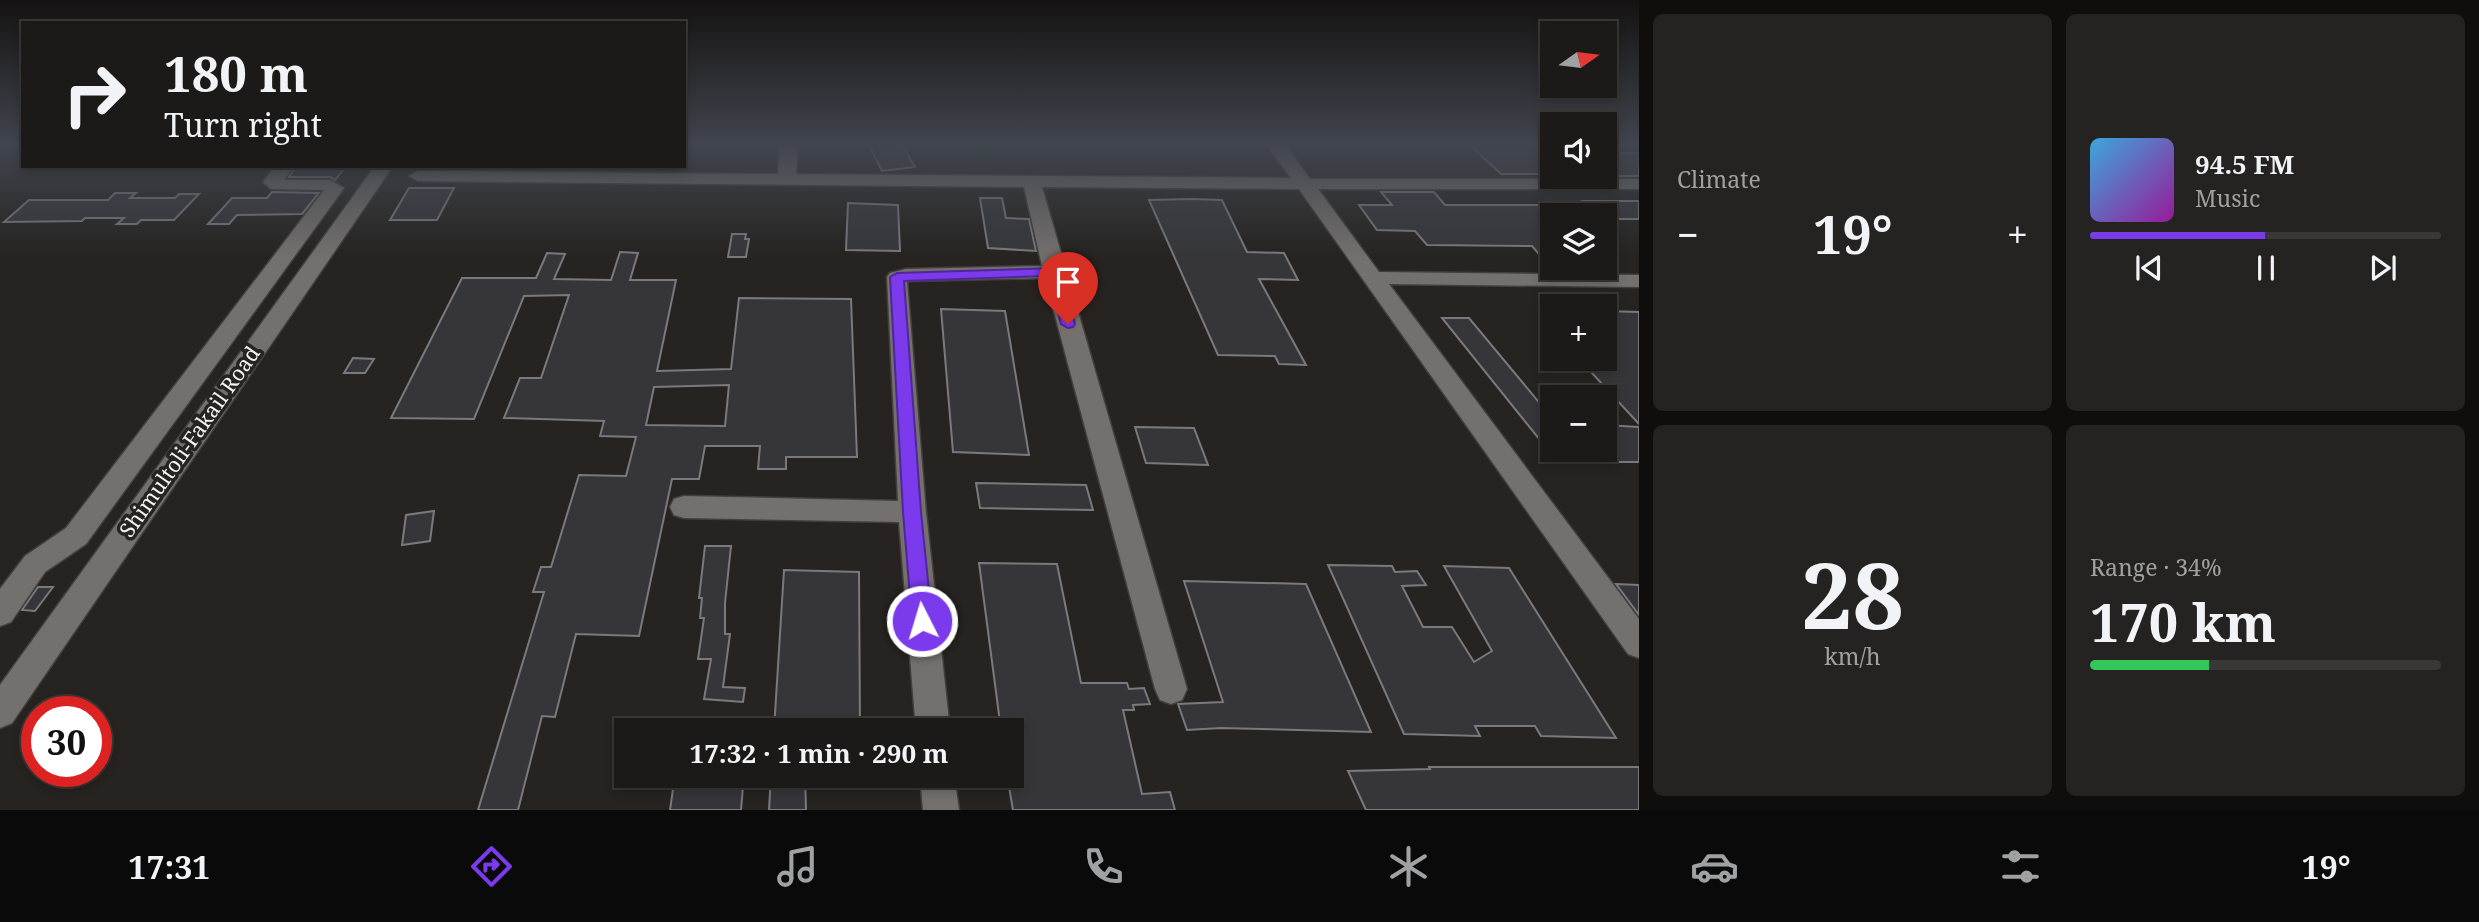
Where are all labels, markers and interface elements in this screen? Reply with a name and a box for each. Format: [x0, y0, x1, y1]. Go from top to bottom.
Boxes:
north arrow [1540, 21, 1617, 98]
map controls [1540, 21, 1617, 462]
text: 180 m [164, 40, 308, 106]
icon: right [49, 49, 140, 140]
text: Turn right [164, 103, 322, 146]
button: sound [1540, 112, 1617, 189]
text: 94.5 FM [2195, 146, 2294, 182]
text: Climate [1677, 163, 1761, 195]
text: Music [2195, 182, 2260, 214]
text: 19° [1813, 198, 1893, 269]
button: layers [1540, 203, 1617, 280]
text: − [1677, 208, 1699, 260]
text: + [2007, 208, 2028, 260]
icon: previous [2130, 249, 2168, 287]
icon: pause [2247, 249, 2285, 287]
icon: next [2364, 249, 2402, 287]
pin [1038, 252, 1098, 324]
icon: arrive [1049, 263, 1087, 301]
button: + [1540, 294, 1617, 371]
street label: Shimultoli-Fakail Road [113, 340, 266, 543]
button: − [1540, 385, 1617, 462]
text: 28 [1801, 532, 1904, 656]
text: Range · 34% [2090, 551, 2222, 583]
position arrow [885, 584, 959, 658]
text: 170 km [2090, 586, 2276, 657]
text: km/h [1824, 640, 1881, 672]
speed limit sign: 30 [21, 696, 112, 787]
text: 17:32 · 1 min · 290 m [689, 735, 949, 771]
icon: directions [467, 842, 516, 891]
icon: music [773, 842, 822, 891]
icon: phone [1079, 842, 1128, 891]
icon: climate [1384, 842, 1433, 891]
icon: car [1690, 842, 1739, 891]
icon: filters [1996, 842, 2045, 891]
text: 17:31 [128, 845, 210, 888]
text: 19° [2302, 845, 2351, 888]

